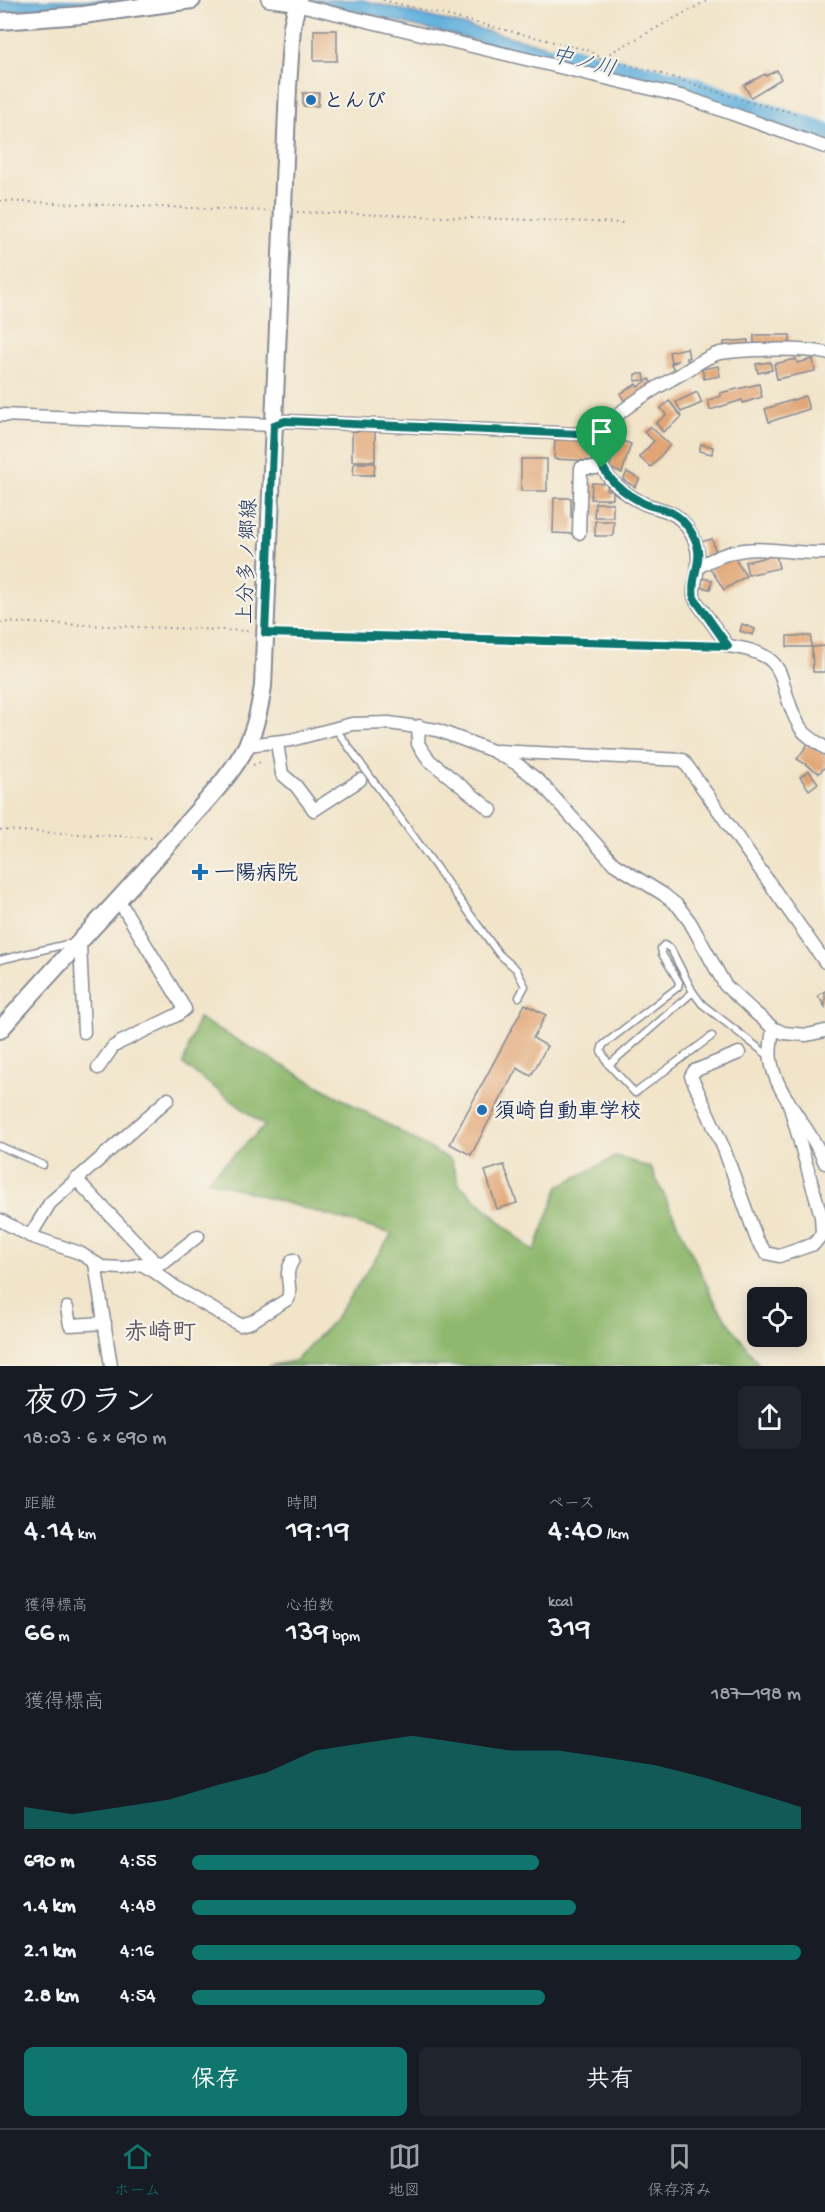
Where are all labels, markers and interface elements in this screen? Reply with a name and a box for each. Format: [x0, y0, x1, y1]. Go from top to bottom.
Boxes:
water label: 中ノ川 [548, 41, 619, 84]
place label: とんび [323, 91, 386, 116]
marker: とんび [304, 93, 318, 107]
pin [576, 406, 627, 468]
icon: arrive [585, 415, 618, 448]
street label: 上分多ノ郷線 [233, 498, 264, 625]
place label: 一陽病院 [214, 861, 298, 888]
marker: 一陽病院 [191, 863, 209, 881]
place label: 須崎自動車学校 [494, 1099, 641, 1126]
marker: 須崎自動車学校 [475, 1103, 489, 1117]
map controls [747, 1287, 807, 1347]
button: locate [747, 1287, 807, 1347]
district label: 赤崎町 [124, 1319, 196, 1349]
text: 夜のラン [24, 1386, 156, 1424]
button: share [738, 1386, 801, 1449]
text: 18:03 · 6 × 690 m [24, 1428, 167, 1451]
text: 距離 [24, 1496, 56, 1515]
text: 時間 [286, 1496, 318, 1515]
text: ペース [548, 1496, 595, 1515]
text: 4.14 [24, 1515, 74, 1550]
text: 19:19 [286, 1515, 350, 1550]
text: 4:40 [548, 1515, 603, 1550]
text: km [74, 1526, 96, 1545]
text: /km [603, 1526, 629, 1545]
text: kcal [548, 1594, 573, 1613]
text: 獲得標高 [24, 1598, 88, 1617]
text: 心拍数 [286, 1598, 334, 1617]
text: 319 [548, 1613, 591, 1648]
text: 66 [24, 1617, 54, 1652]
text: 139 [286, 1617, 329, 1652]
text: m [54, 1628, 70, 1647]
text: bpm [329, 1628, 360, 1647]
text: 187–198 m [711, 1684, 801, 1707]
text: 獲得標高 [24, 1692, 104, 1715]
text: 690 m [24, 1851, 74, 1874]
text: 4:55 [120, 1851, 157, 1874]
text: 1.4 km [24, 1896, 76, 1919]
text: 4:48 [120, 1896, 156, 1919]
text: 2.1 km [24, 1941, 76, 1964]
text: 4:16 [120, 1941, 154, 1964]
text: 2.8 km [24, 1986, 79, 2009]
text: 4:54 [120, 1986, 156, 2009]
button: 保存 [24, 2047, 407, 2116]
button: 共有 [419, 2047, 801, 2116]
tab: ホーム [113, 2140, 161, 2202]
tab: 地図 [388, 2140, 421, 2202]
tab: 保存済み [648, 2140, 712, 2202]

